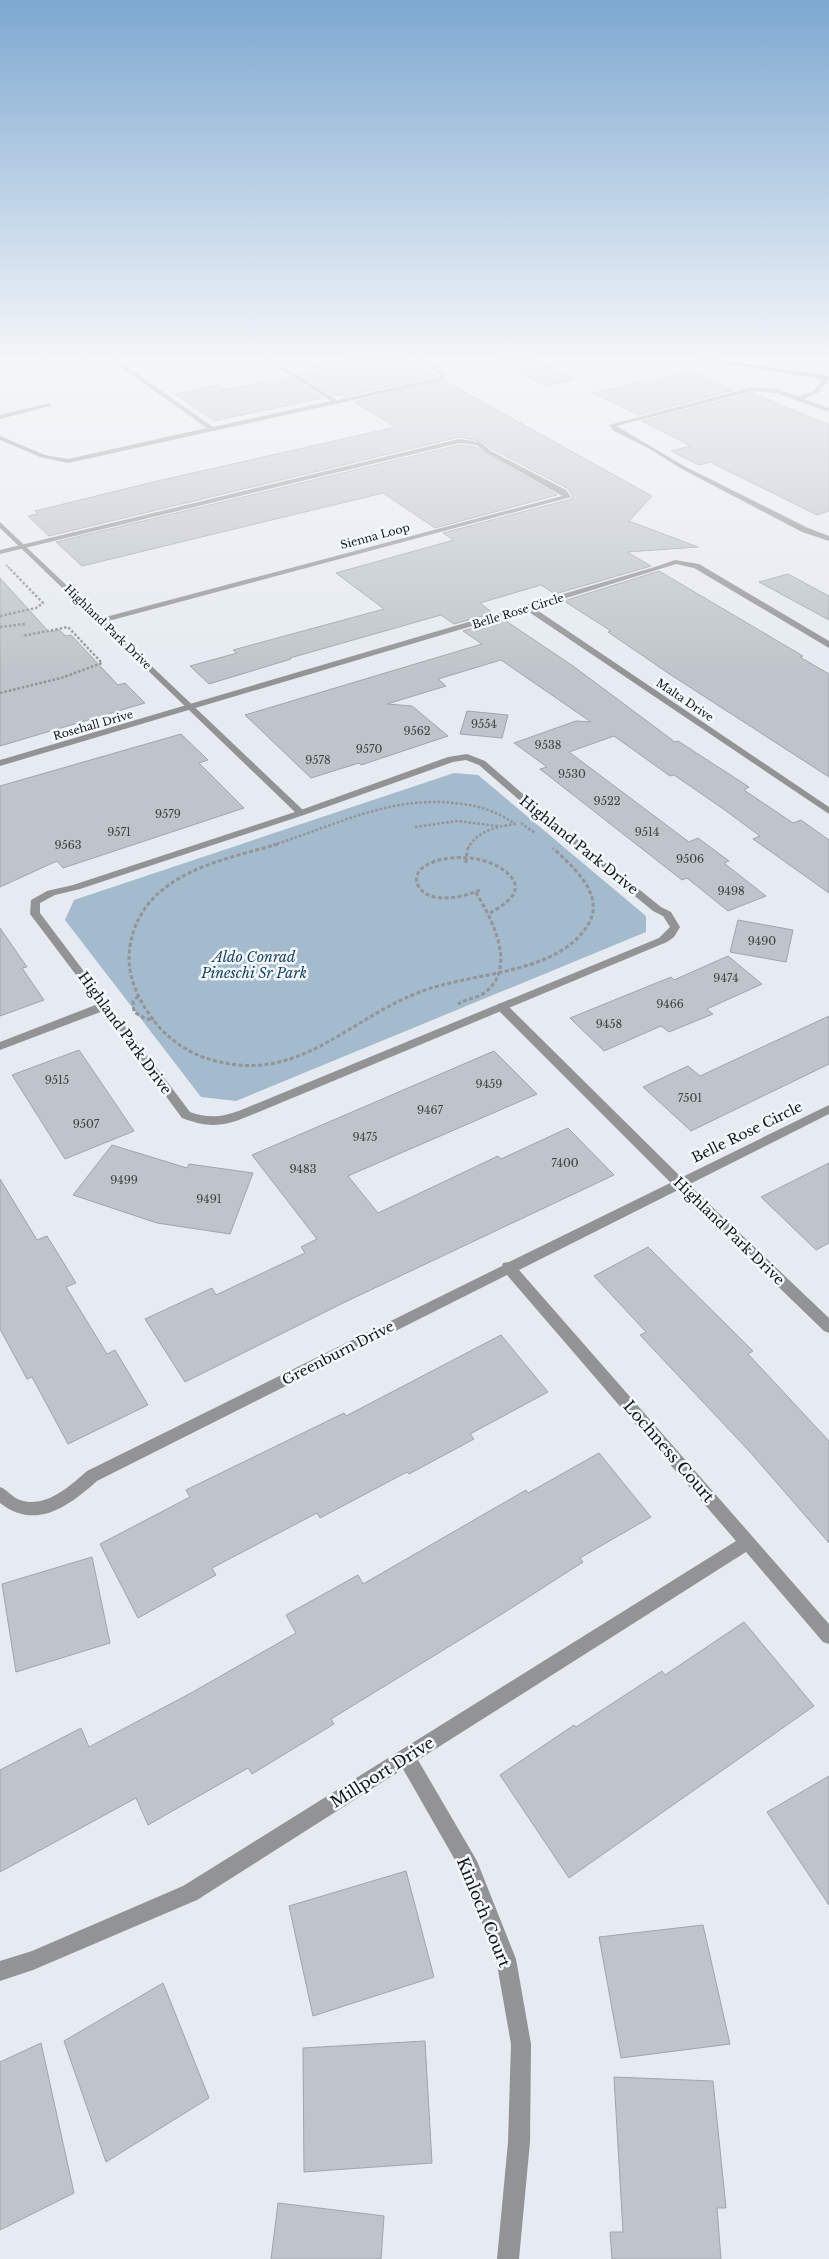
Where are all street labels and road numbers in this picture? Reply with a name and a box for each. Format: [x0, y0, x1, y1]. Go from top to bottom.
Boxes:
street label: Sienna Loop [339, 520, 411, 552]
street label: Highland Park Drive [61, 582, 155, 672]
street label: Belle Rose Circle [471, 590, 565, 632]
street label: Malta Drive [654, 676, 716, 724]
street label: Rosehall Drive [51, 707, 135, 743]
street label: Highland Park Drive [516, 792, 642, 898]
street label: Highland Park Drive [74, 968, 176, 1098]
street label: Belle Rose Circle [689, 1097, 805, 1167]
street label: Highland Park Drive [670, 1173, 788, 1289]
street label: Greenburn Drive [279, 1317, 397, 1389]
street label: Lochness Court [619, 1396, 719, 1506]
street label: Millport Drive [326, 1732, 438, 1812]
street label: Kinloch Court [453, 1854, 515, 1970]

